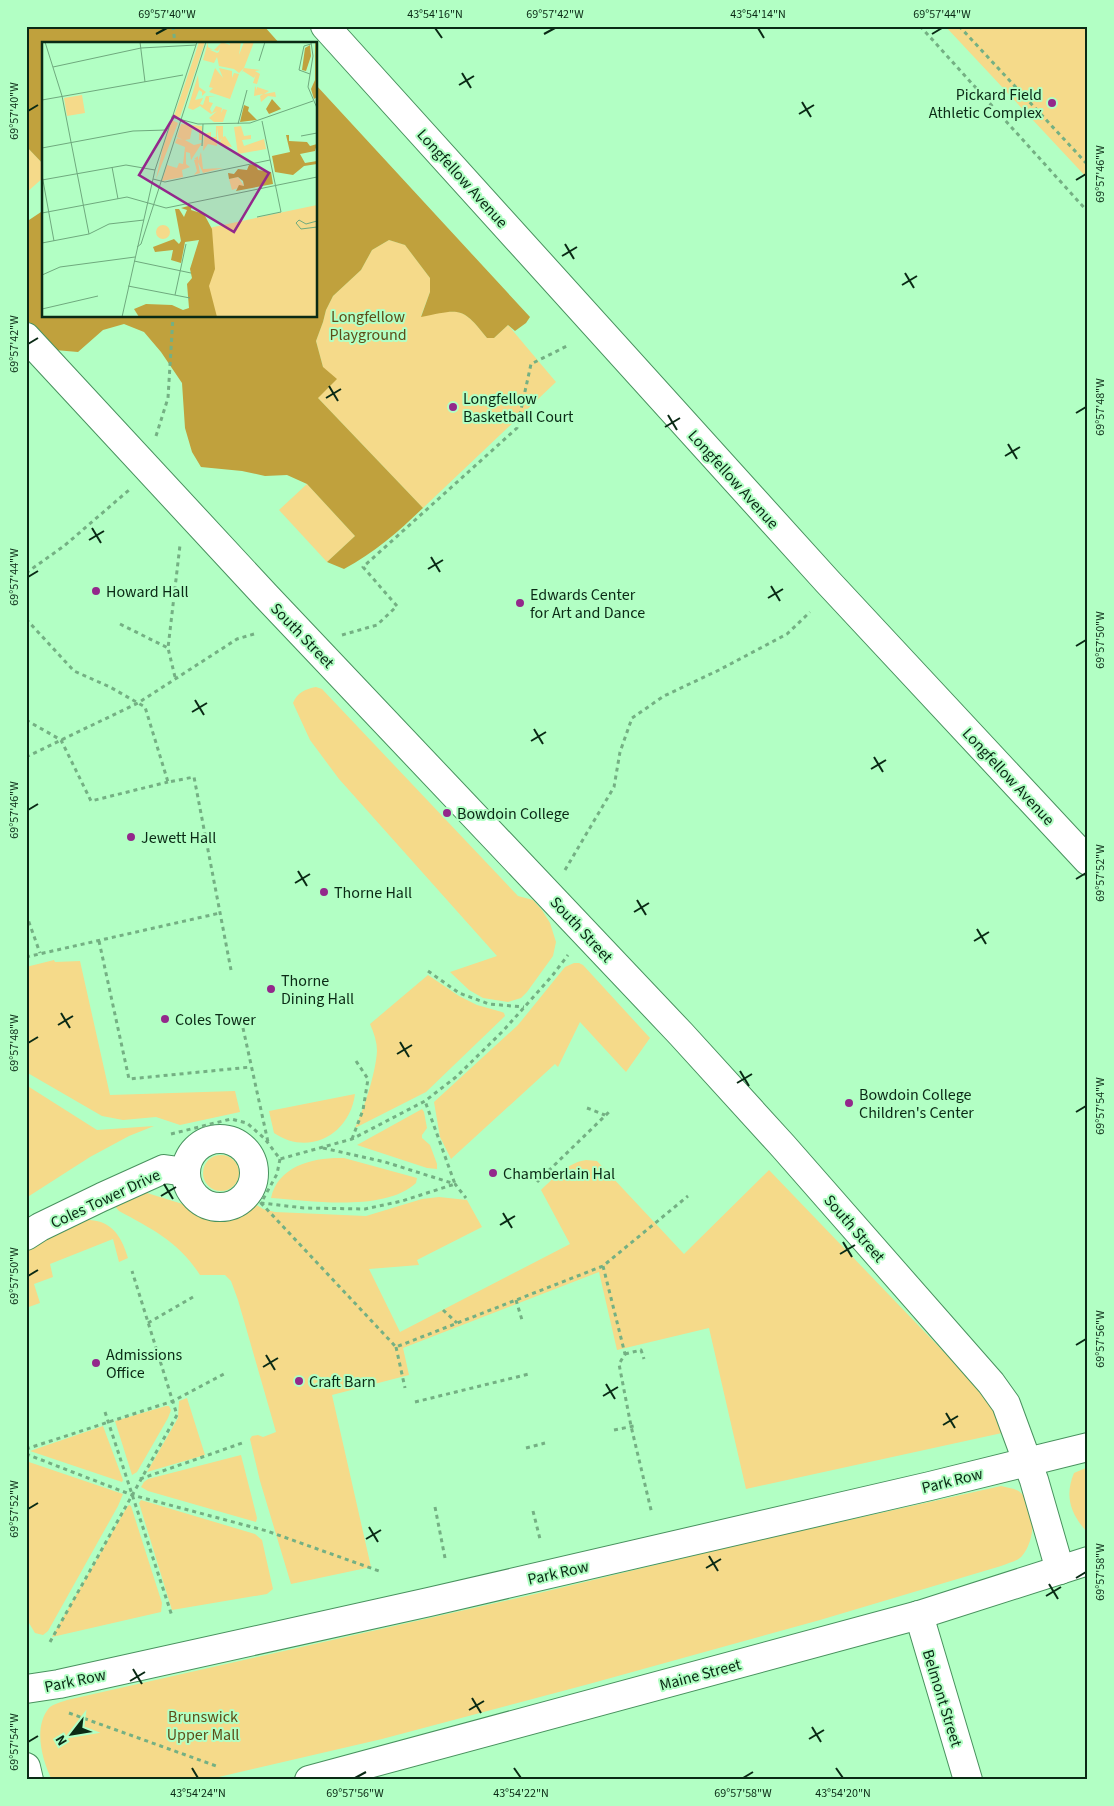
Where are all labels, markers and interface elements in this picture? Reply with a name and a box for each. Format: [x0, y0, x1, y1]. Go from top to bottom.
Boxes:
text: 69°57'40"W [138, 6, 196, 23]
text: 43°54'16"N [407, 6, 463, 23]
text: 69°57'42"W [526, 6, 584, 23]
text: 43°54'14"N [730, 6, 786, 23]
text: 69°57'44"W [913, 6, 971, 23]
inset map [42, 42, 318, 318]
text: 69°57'40"W [6, 82, 23, 140]
place label: Pickard Field Athletic Complex [929, 84, 1042, 124]
marker: Pickard Field Athletic Complex [1046, 97, 1058, 109]
street label: Longfellow Avenue [412, 124, 513, 233]
text: 69°57'46"W [1092, 145, 1109, 203]
park label: Longfellow Playground [329, 306, 407, 346]
text: 69°57'42"W [6, 315, 23, 373]
text: 69°57'48"W [1092, 378, 1109, 436]
place label: Longfellow Basketball Court [463, 388, 574, 428]
marker: Longfellow Basketball Court [447, 401, 459, 413]
street label: Longfellow Avenue [683, 425, 784, 534]
text: 69°57'44"W [6, 548, 23, 606]
place label: Howard Hall [106, 581, 189, 603]
place label: Edwards Center for Art and Dance [530, 584, 645, 624]
marker: Howard Hall [90, 585, 102, 597]
marker: Edwards Center for Art and Dance [514, 597, 526, 609]
street label: South Street [265, 598, 340, 674]
text: 69°57'50"W [1092, 611, 1109, 669]
street label: Longfellow Avenue [957, 723, 1059, 830]
text: 69°57'46"W [6, 781, 23, 839]
place label: Bowdoin College [457, 803, 569, 825]
marker: Bowdoin College [441, 807, 453, 819]
place label: Jewett Hall [141, 827, 216, 849]
marker: Jewett Hall [125, 831, 137, 843]
text: 69°57'52"W [1092, 844, 1109, 902]
place label: Thorne Hall [334, 882, 412, 904]
marker: Thorne Hall [318, 886, 330, 898]
street label: South Street [545, 892, 618, 968]
place label: Thorne Dining Hall [281, 970, 354, 1010]
marker: Thorne Dining Hall [265, 983, 277, 995]
place label: Coles Tower [175, 1009, 256, 1031]
marker: Coles Tower [159, 1013, 171, 1025]
text: 69°57'48"W [6, 1014, 23, 1072]
text: 69°57'54"W [1092, 1077, 1109, 1135]
place label: Bowdoin College Children's Center [859, 1084, 974, 1124]
marker: Bowdoin College Children's Center [843, 1097, 855, 1109]
place label: Chamberlain Hal [503, 1163, 615, 1185]
street label: Coles Tower Drive [47, 1164, 164, 1234]
marker: Chamberlain Hal [487, 1167, 499, 1179]
street label: South Street [819, 1190, 890, 1268]
text: 69°57'50"W [6, 1247, 23, 1305]
text: 69°57'56"W [1092, 1310, 1109, 1368]
place label: Admissions Office [106, 1344, 183, 1384]
marker: Admissions Office [90, 1357, 102, 1369]
place label: Craft Barn [309, 1371, 376, 1393]
marker: Craft Barn [293, 1375, 305, 1387]
street label: Park Row [919, 1463, 986, 1499]
text: 69°57'52"W [6, 1480, 23, 1538]
text: 69°57'58"W [1092, 1543, 1109, 1601]
street label: Park Row [525, 1555, 591, 1591]
street label: Belmont Street [917, 1647, 967, 1750]
street label: Maine Street [657, 1653, 744, 1696]
street label: Park Row [43, 1664, 108, 1698]
park label: Brunswick Upper Mall [167, 1706, 239, 1746]
north arrow [48, 1708, 98, 1758]
text: 69°57'54"W [6, 1713, 23, 1771]
text: N [51, 1731, 73, 1749]
text: 43°54'24"N [170, 1785, 226, 1802]
text: 69°57'56"W [326, 1785, 384, 1802]
text: 43°54'22"N [493, 1785, 549, 1802]
text: 69°57'58"W [714, 1785, 772, 1802]
text: 43°54'20"N [815, 1785, 871, 1802]

